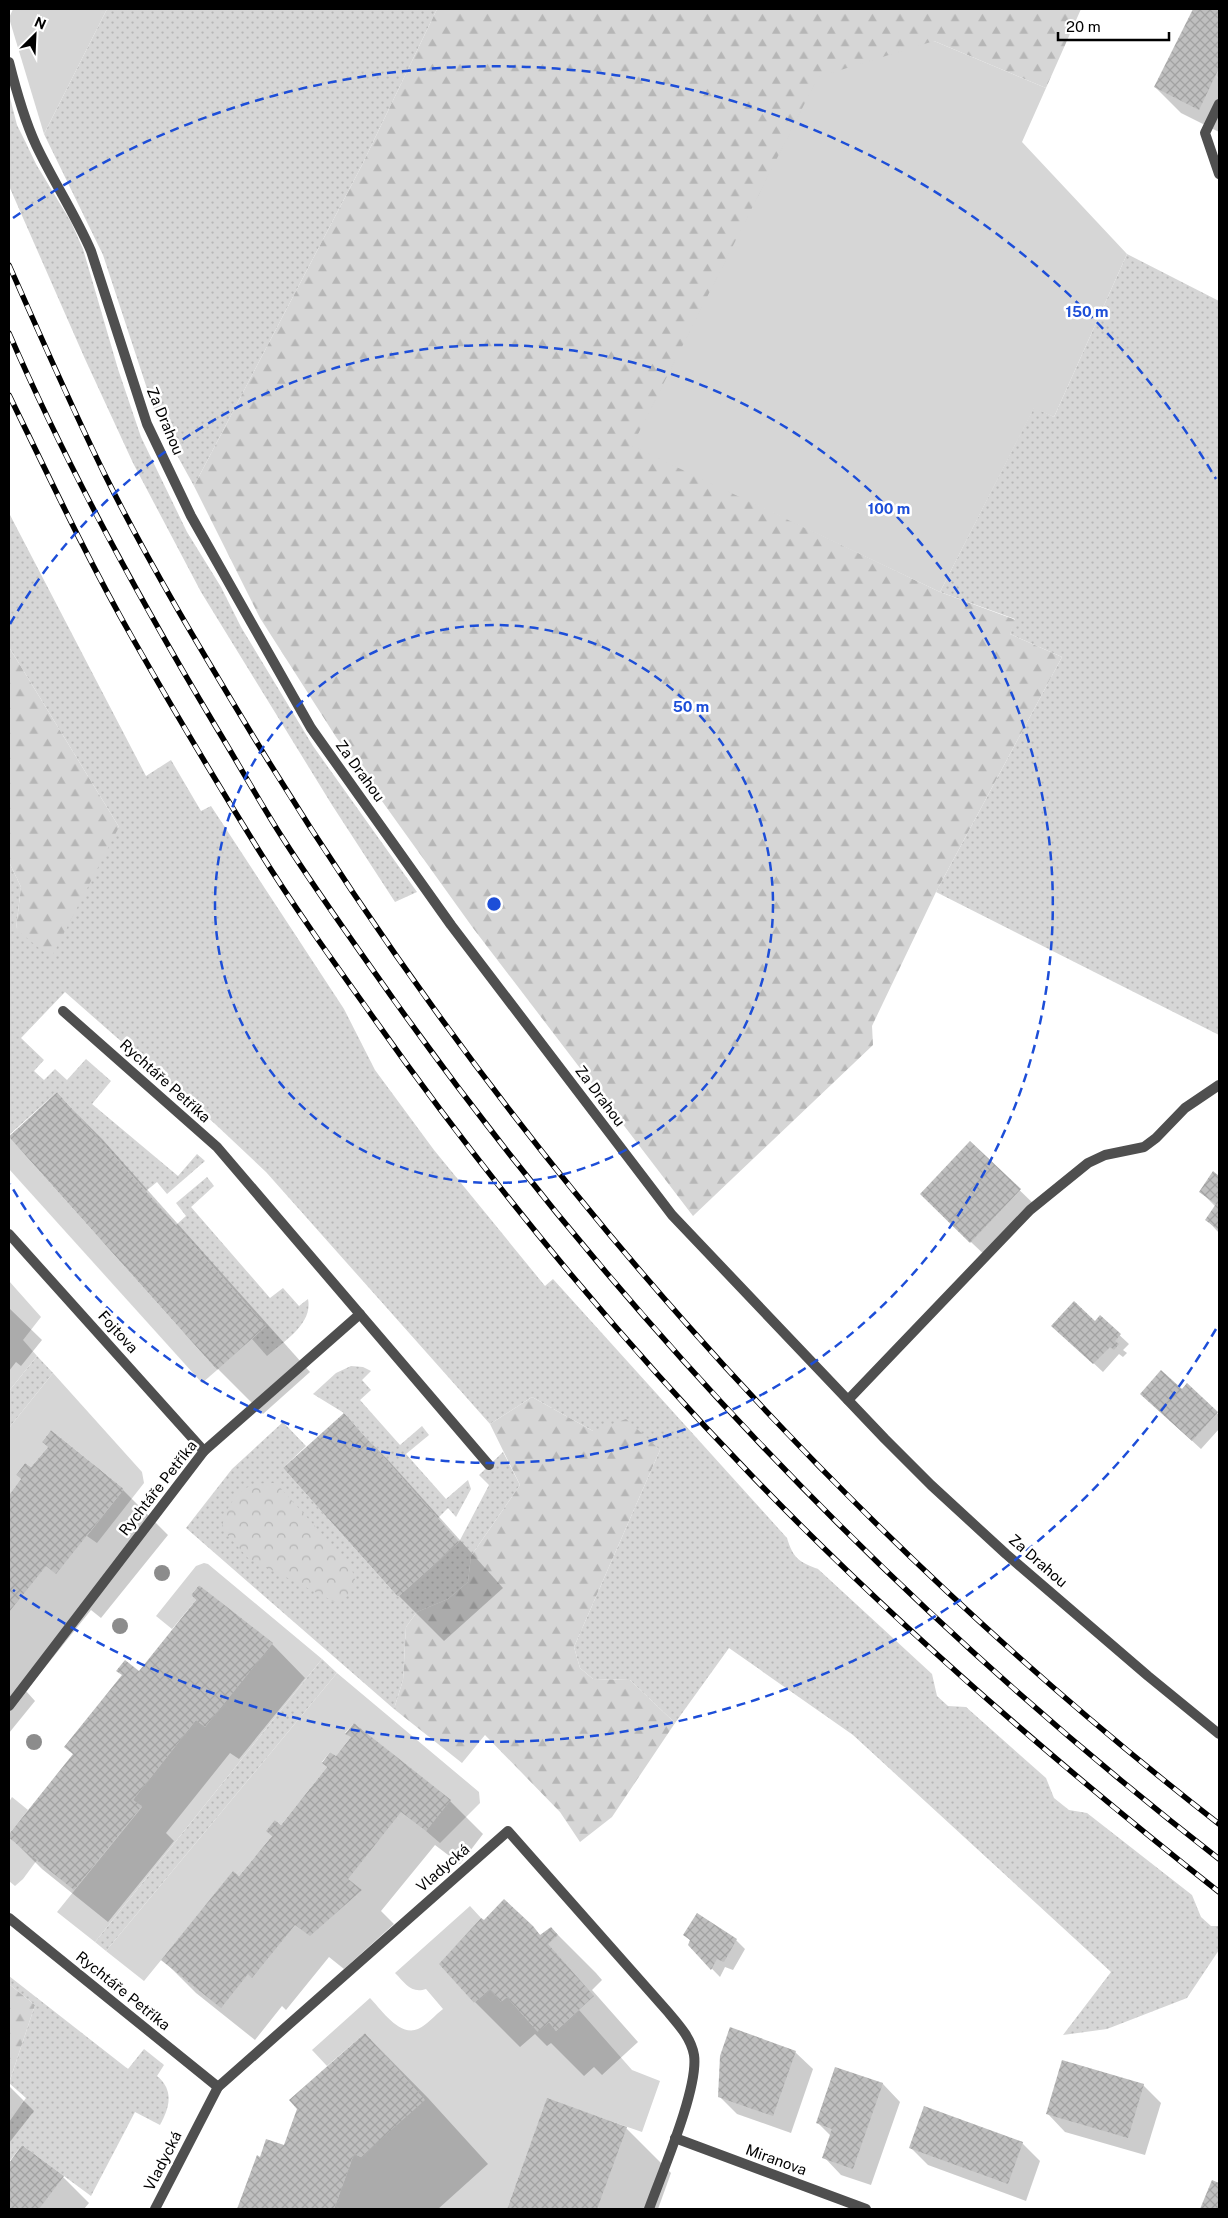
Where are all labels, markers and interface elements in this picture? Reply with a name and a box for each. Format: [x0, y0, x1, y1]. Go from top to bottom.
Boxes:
north arrow [10, 10, 60, 60]
scale bar [1058, 10, 1169, 42]
text: N [32, 14, 49, 33]
text: 20 m [1066, 18, 1101, 35]
text: 150 m [1065, 303, 1109, 320]
street label: Za Drahou [144, 384, 187, 457]
text: 100 m [868, 500, 910, 517]
text: 50 m [673, 698, 709, 715]
street label: Za Drahou [332, 737, 388, 805]
centre of rings [485, 895, 503, 913]
street label: Rychtáře Petříka [117, 1036, 214, 1126]
street label: Za Drahou [572, 1062, 629, 1129]
street label: Fojtova [95, 1307, 142, 1356]
street label: Rychtáře Petříka [115, 1437, 200, 1539]
street label: Za Drahou [1006, 1531, 1071, 1591]
street label: Vladycká [413, 1840, 472, 1895]
street label: Rychtáře Petříka [73, 1948, 174, 2034]
street label: Vladycká [140, 2128, 185, 2193]
street label: Miranova [743, 2141, 809, 2178]

